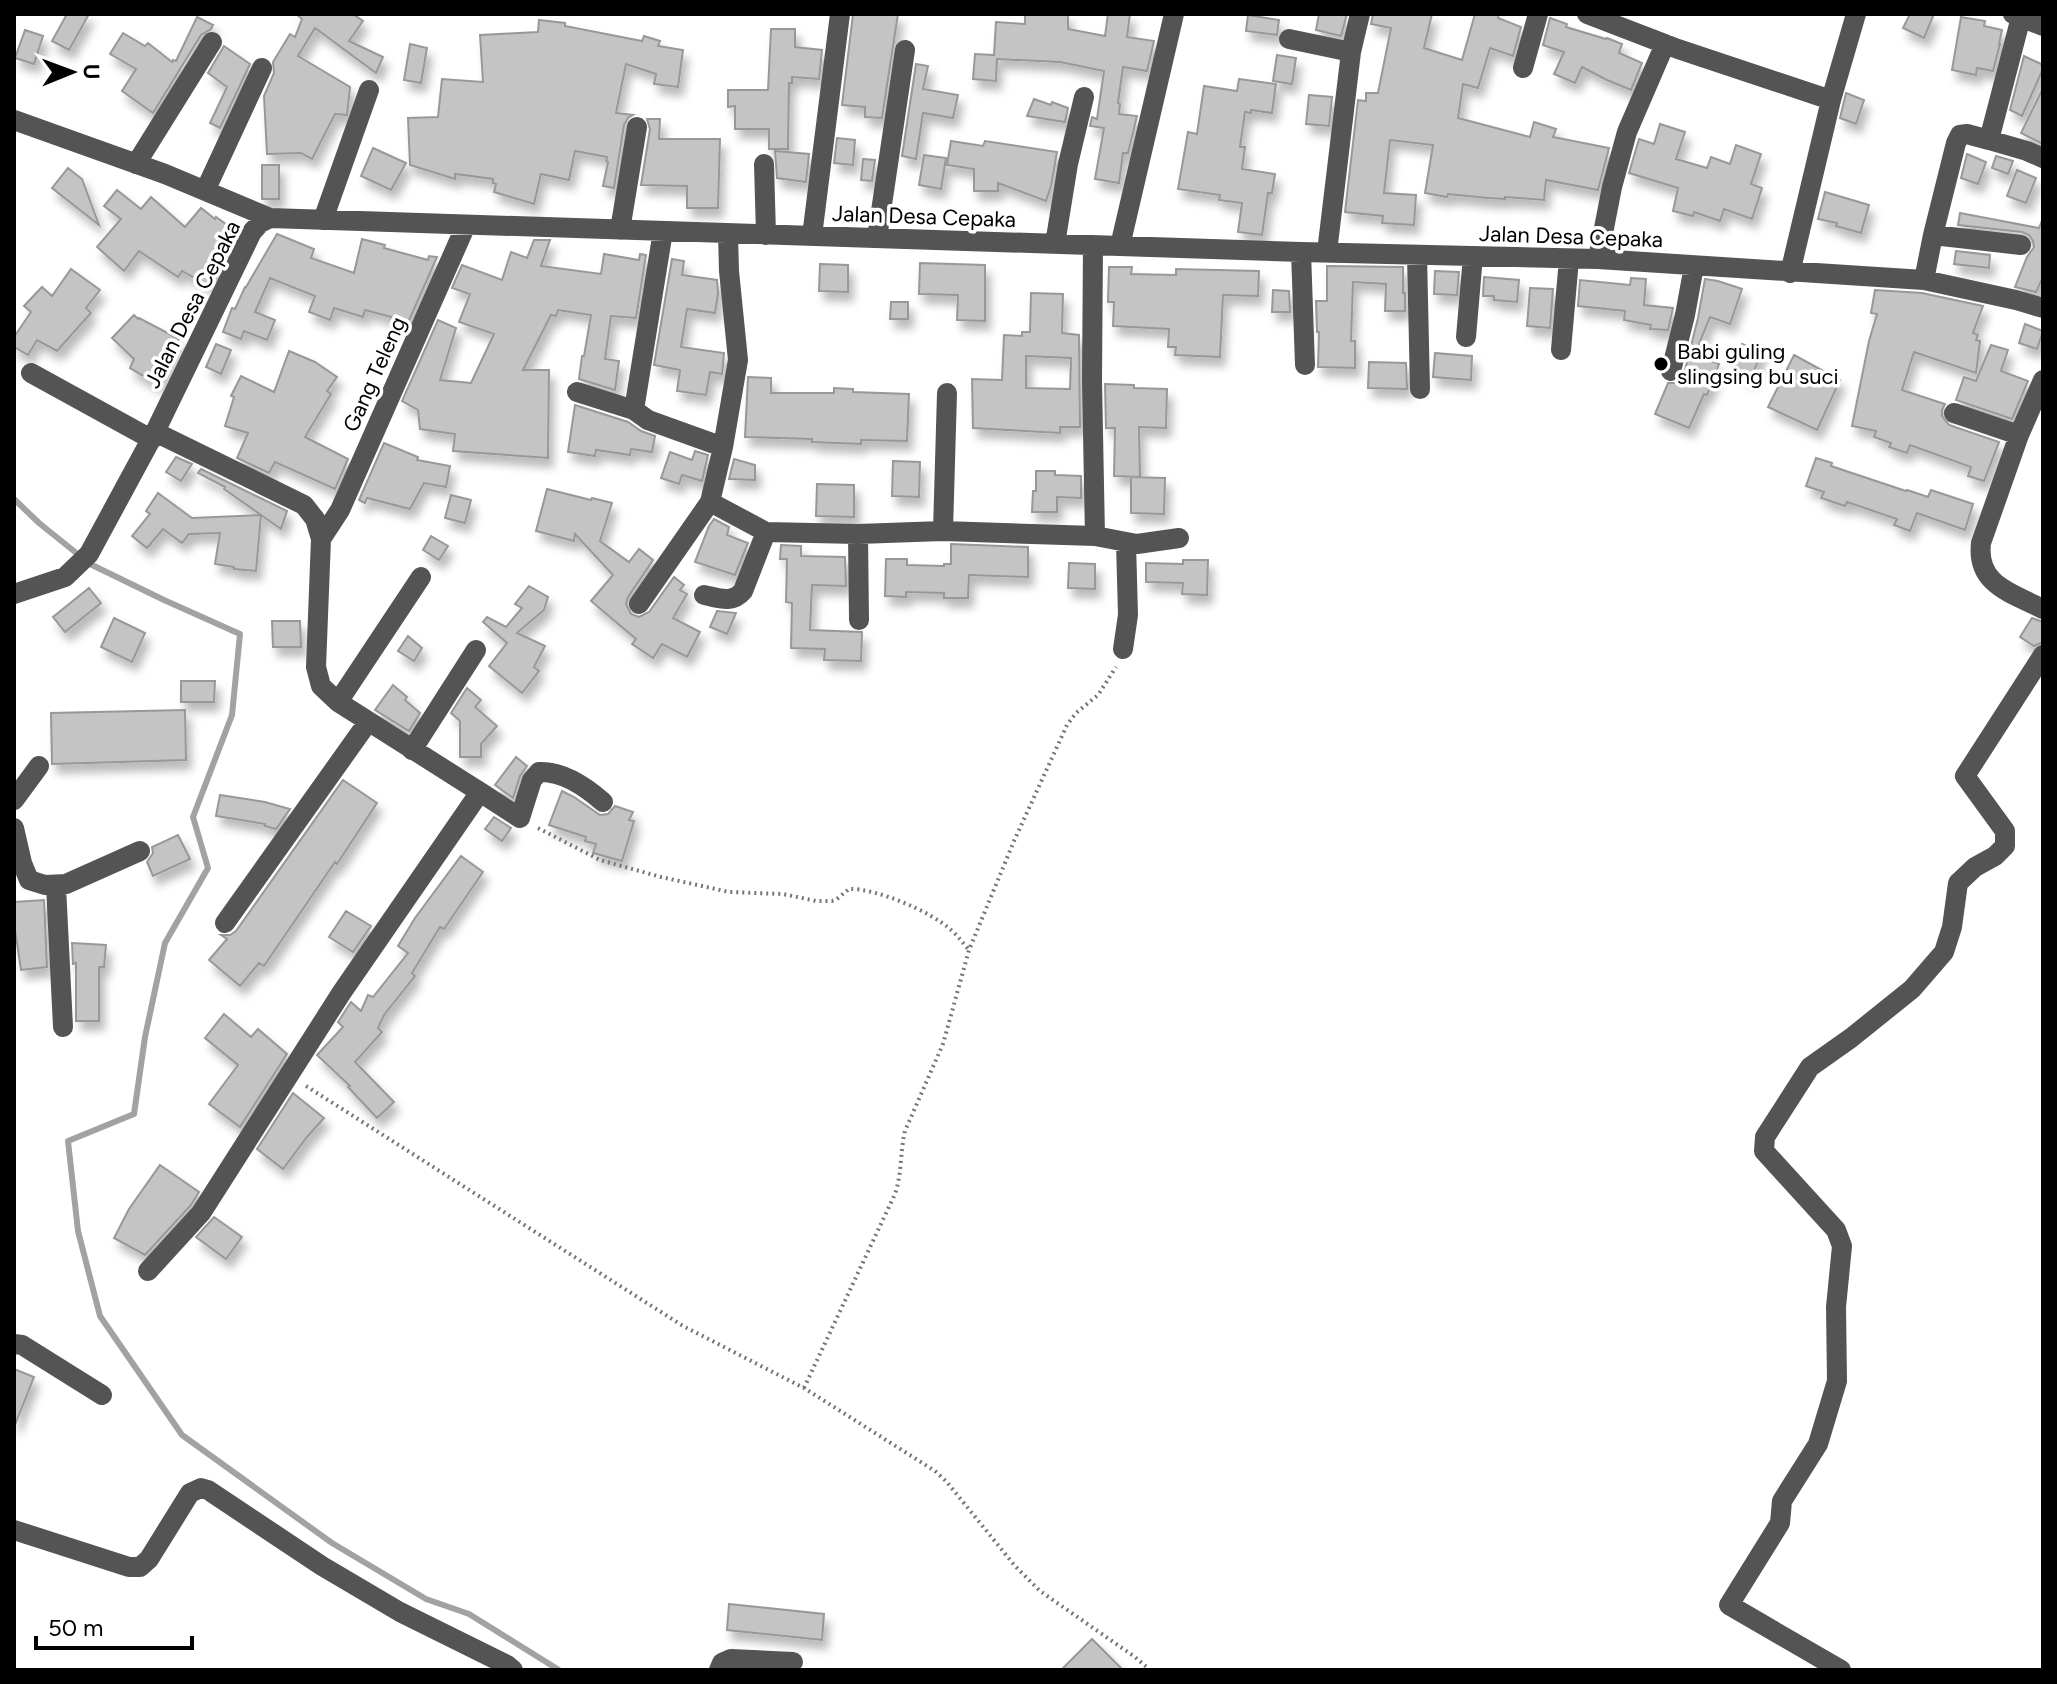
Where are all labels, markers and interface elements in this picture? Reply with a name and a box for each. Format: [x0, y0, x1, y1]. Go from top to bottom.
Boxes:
north arrow [32, 32, 112, 112]
text: U [78, 64, 105, 80]
street label: Jalan Desa Cepaka [832, 200, 1016, 233]
street label: Jalan Desa Cepaka [139, 216, 246, 392]
street label: Jalan Desa Cepaka [1479, 220, 1663, 253]
street label: Gang Teleng [337, 312, 412, 436]
place label: Babi guling slingsing bu suci [1677, 338, 1839, 390]
marker: Babi guling slingsing bu suci [1652, 355, 1670, 373]
scale bar [36, 1600, 192, 1650]
text: 50 m [48, 1613, 104, 1642]

